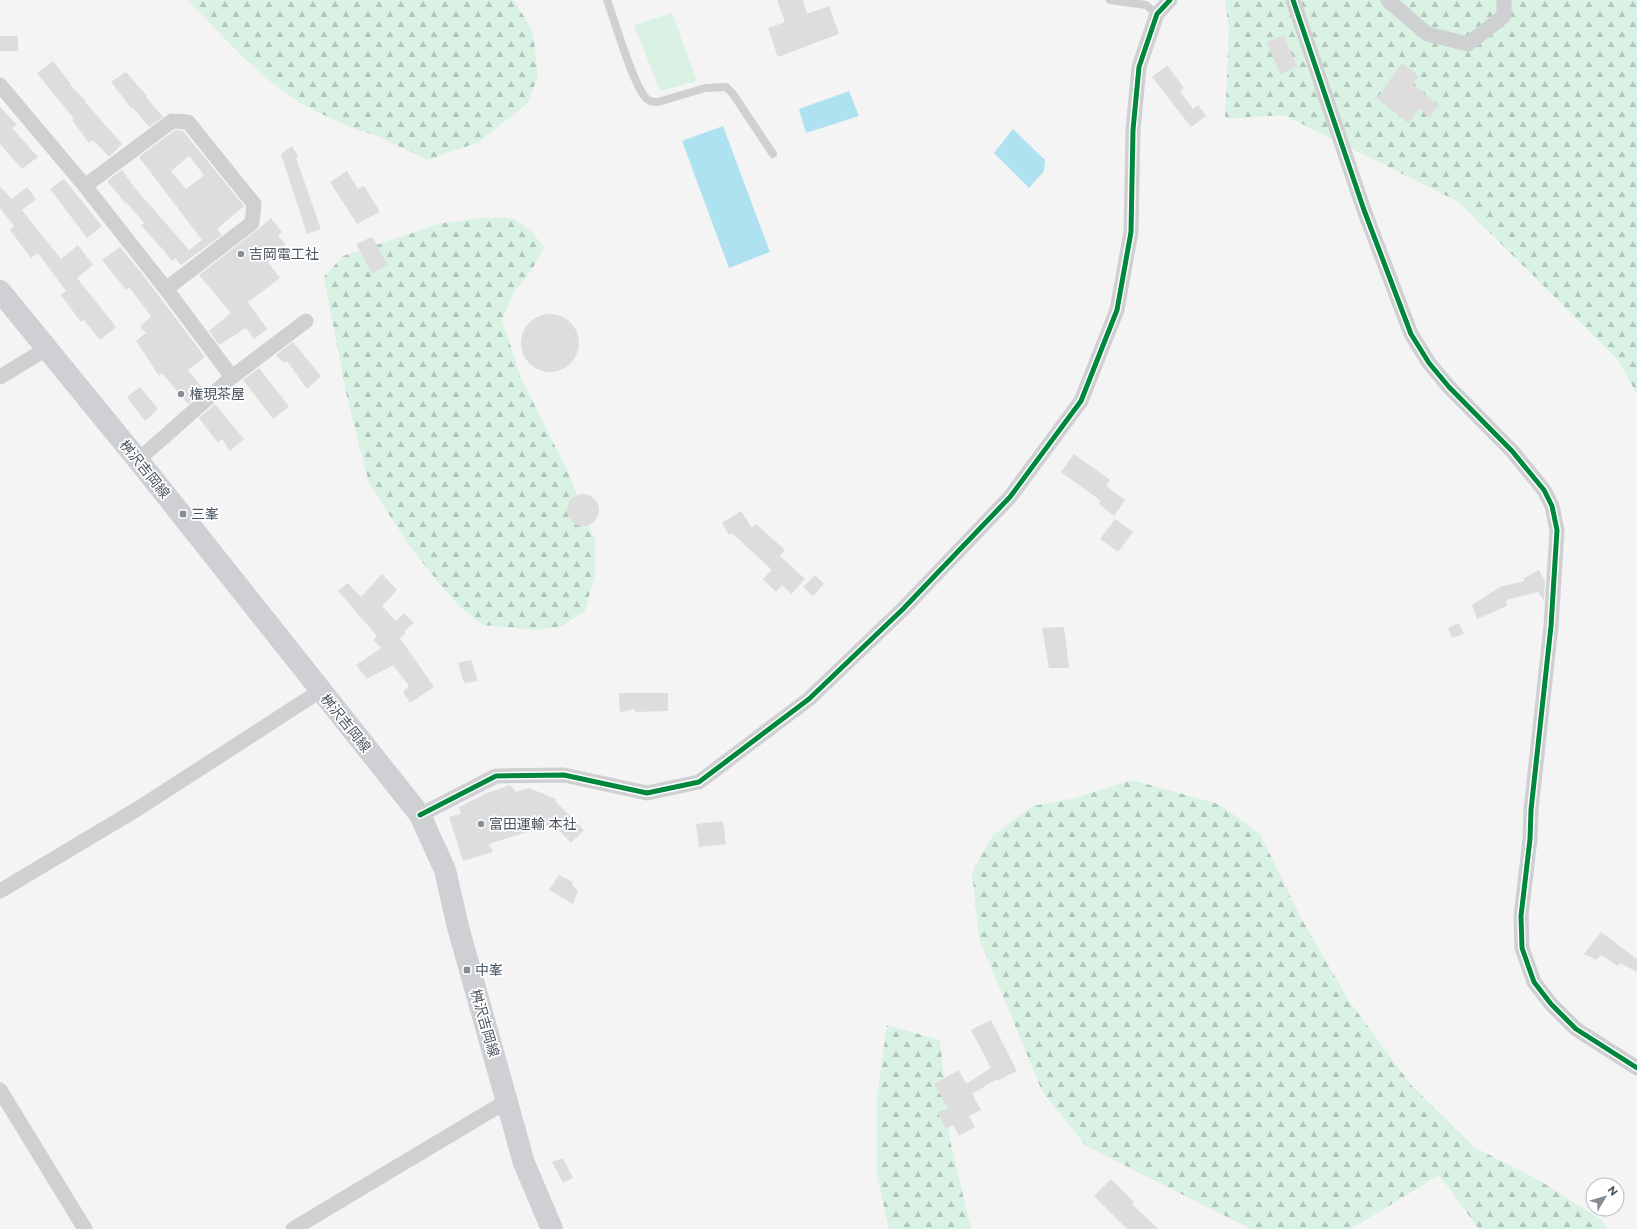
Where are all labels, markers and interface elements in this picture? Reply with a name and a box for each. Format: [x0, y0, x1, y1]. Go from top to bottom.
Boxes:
place label: 吉岡電工社 [249, 245, 319, 263]
marker: 吉岡電工社 [236, 249, 246, 259]
place label: 権現茶屋 [189, 385, 245, 403]
marker: 権現茶屋 [176, 389, 186, 399]
street label: 桝沢吉岡線 [116, 436, 174, 502]
place label: 三峯 [191, 505, 219, 523]
marker: 三峯 [178, 509, 188, 519]
street label: 桝沢吉岡線 [317, 690, 375, 756]
place label: 富田運輸 本社 [489, 815, 577, 833]
marker: 富田運輸 本社 [476, 819, 486, 829]
place label: 中峯 [475, 961, 503, 979]
marker: 中峯 [462, 965, 472, 975]
street label: 桝沢吉岡線 [467, 987, 503, 1059]
north arrow [1585, 1177, 1625, 1217]
text: N [1605, 1183, 1621, 1199]

